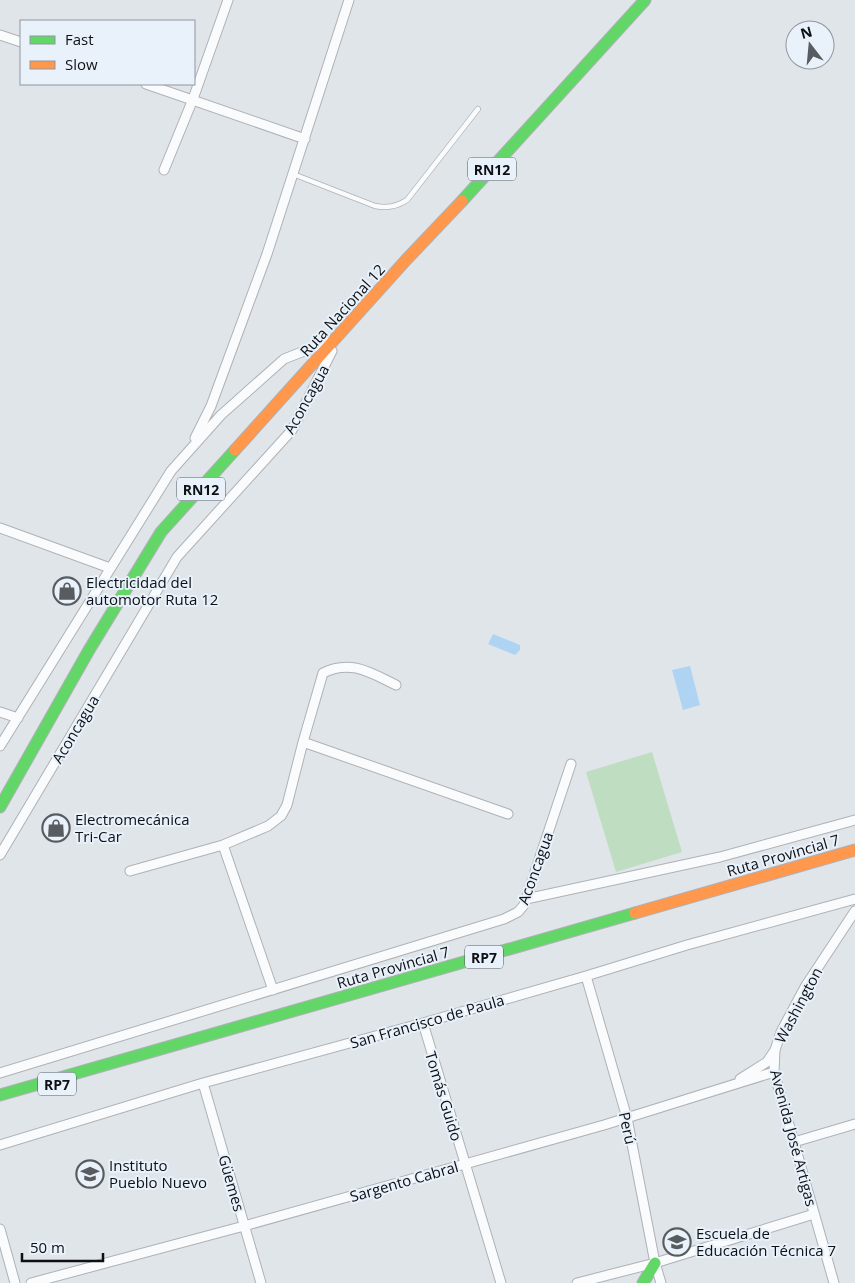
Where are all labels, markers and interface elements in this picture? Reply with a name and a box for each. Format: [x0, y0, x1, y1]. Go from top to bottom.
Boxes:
legend [20, 20, 195, 85]
north arrow [785, 20, 835, 70]
text: N [798, 21, 814, 43]
text: Fast [65, 29, 94, 49]
text: Slow [65, 54, 98, 74]
road number: RN12 [468, 157, 516, 180]
street label: Ruta Nacional 12 [295, 259, 389, 361]
street label: Aconcagua [279, 361, 333, 437]
road number: RN12 [177, 478, 225, 500]
place label: Electricidad del automotor Ruta 12 [86, 572, 218, 609]
shop icon: Electricidad del automotor Ruta 12 [52, 576, 82, 606]
street label: Aconcagua [47, 691, 103, 767]
place label: Electromecánica Tri-Car [75, 809, 190, 846]
shop icon: Electromecánica Tri-Car [41, 813, 71, 843]
street label: Aconcagua [513, 829, 557, 907]
street label: Ruta Provincial 7 [724, 829, 842, 881]
street label: Ruta Provincial 7 [334, 941, 452, 993]
road number: RP7 [465, 946, 503, 969]
street label: Washington [770, 964, 826, 1046]
street label: San Francisco de Paula [348, 989, 506, 1053]
street label: Tomás Guido [421, 1049, 467, 1143]
street label: Avenida José Artigas [766, 1067, 822, 1209]
road number: RP7 [38, 1072, 76, 1096]
street label: Perú [615, 1110, 641, 1146]
street label: Güemes [214, 1152, 250, 1214]
place label: Instituto Pueblo Nuevo [109, 1155, 207, 1192]
street label: Sargento Cabral [347, 1156, 461, 1206]
school or university icon: Instituto Pueblo Nuevo [75, 1159, 105, 1189]
place label: Escuela de Educación Técnica 7 [696, 1223, 836, 1260]
school or university icon: Escuela de Educación Técnica 7 [662, 1227, 692, 1257]
scale bar [22, 1230, 104, 1262]
text: 50 m [30, 1237, 65, 1257]

